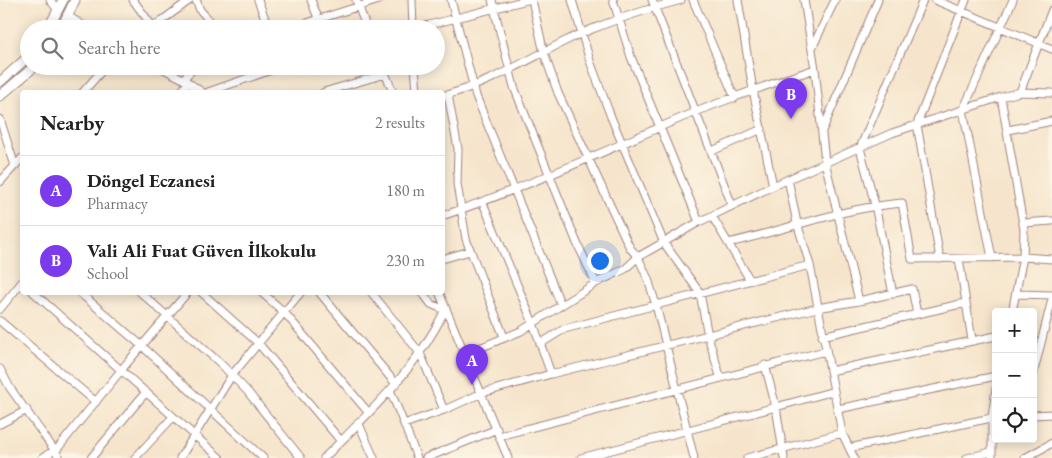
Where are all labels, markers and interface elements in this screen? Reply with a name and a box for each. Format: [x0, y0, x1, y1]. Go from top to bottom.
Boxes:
search box [20, 20, 445, 75]
icon: search [38, 34, 66, 62]
text: Search here [78, 35, 160, 60]
pin: B [775, 78, 807, 119]
text: Nearby [40, 109, 104, 136]
text: 2 results [375, 112, 425, 133]
text: Döngel Eczanesi [87, 168, 215, 193]
text: A [50, 180, 62, 201]
text: 180 m [386, 180, 425, 201]
text: Pharmacy [87, 193, 148, 214]
text: Vali Ali Fuat Güven İlkokulu [87, 238, 316, 263]
your location [587, 248, 613, 274]
text: B [51, 250, 61, 271]
text: 230 m [386, 250, 425, 271]
text: School [87, 263, 129, 284]
map controls [992, 308, 1037, 443]
button: + [992, 308, 1037, 353]
pin: A [456, 344, 488, 385]
button: − [992, 353, 1037, 398]
button: locate [992, 398, 1037, 443]

